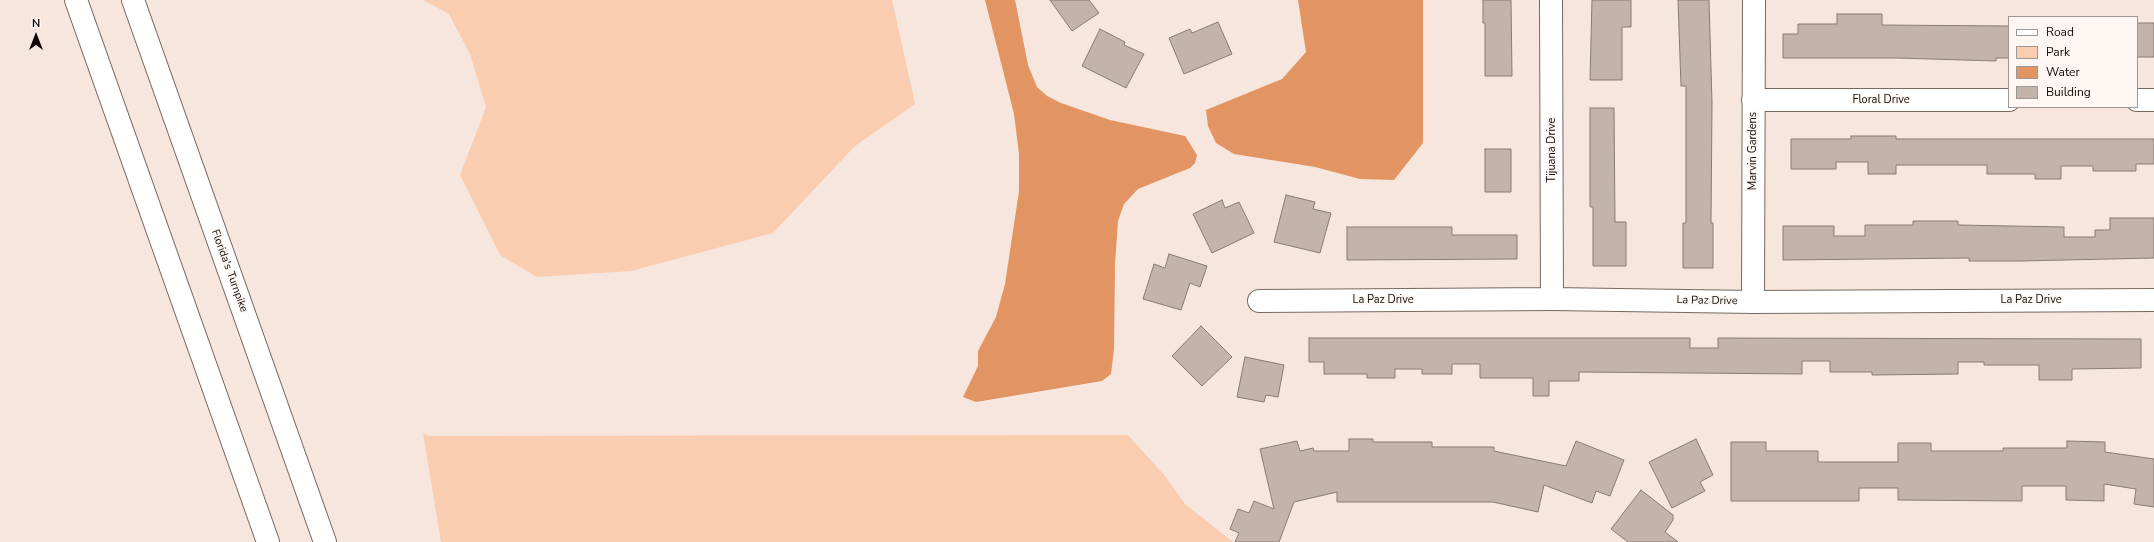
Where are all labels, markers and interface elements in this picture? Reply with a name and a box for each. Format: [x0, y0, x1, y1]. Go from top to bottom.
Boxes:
north arrow [16, 16, 56, 56]
text: N [32, 16, 40, 31]
legend [2008, 16, 2138, 108]
text: Road [2046, 24, 2074, 40]
text: Park [2046, 44, 2070, 60]
text: Water [2046, 64, 2080, 80]
text: Building [2046, 84, 2091, 100]
street label: Floral Drive [1852, 93, 1910, 107]
street label: Marvin Gardens [1746, 112, 1760, 190]
street label: Tijuana Drive [1545, 118, 1559, 182]
street label: Florida's Turnpike [208, 228, 250, 314]
street label: La Paz Drive [1352, 293, 1414, 307]
street label: La Paz Drive [2000, 293, 2062, 307]
street label: La Paz Drive [1676, 294, 1738, 308]

